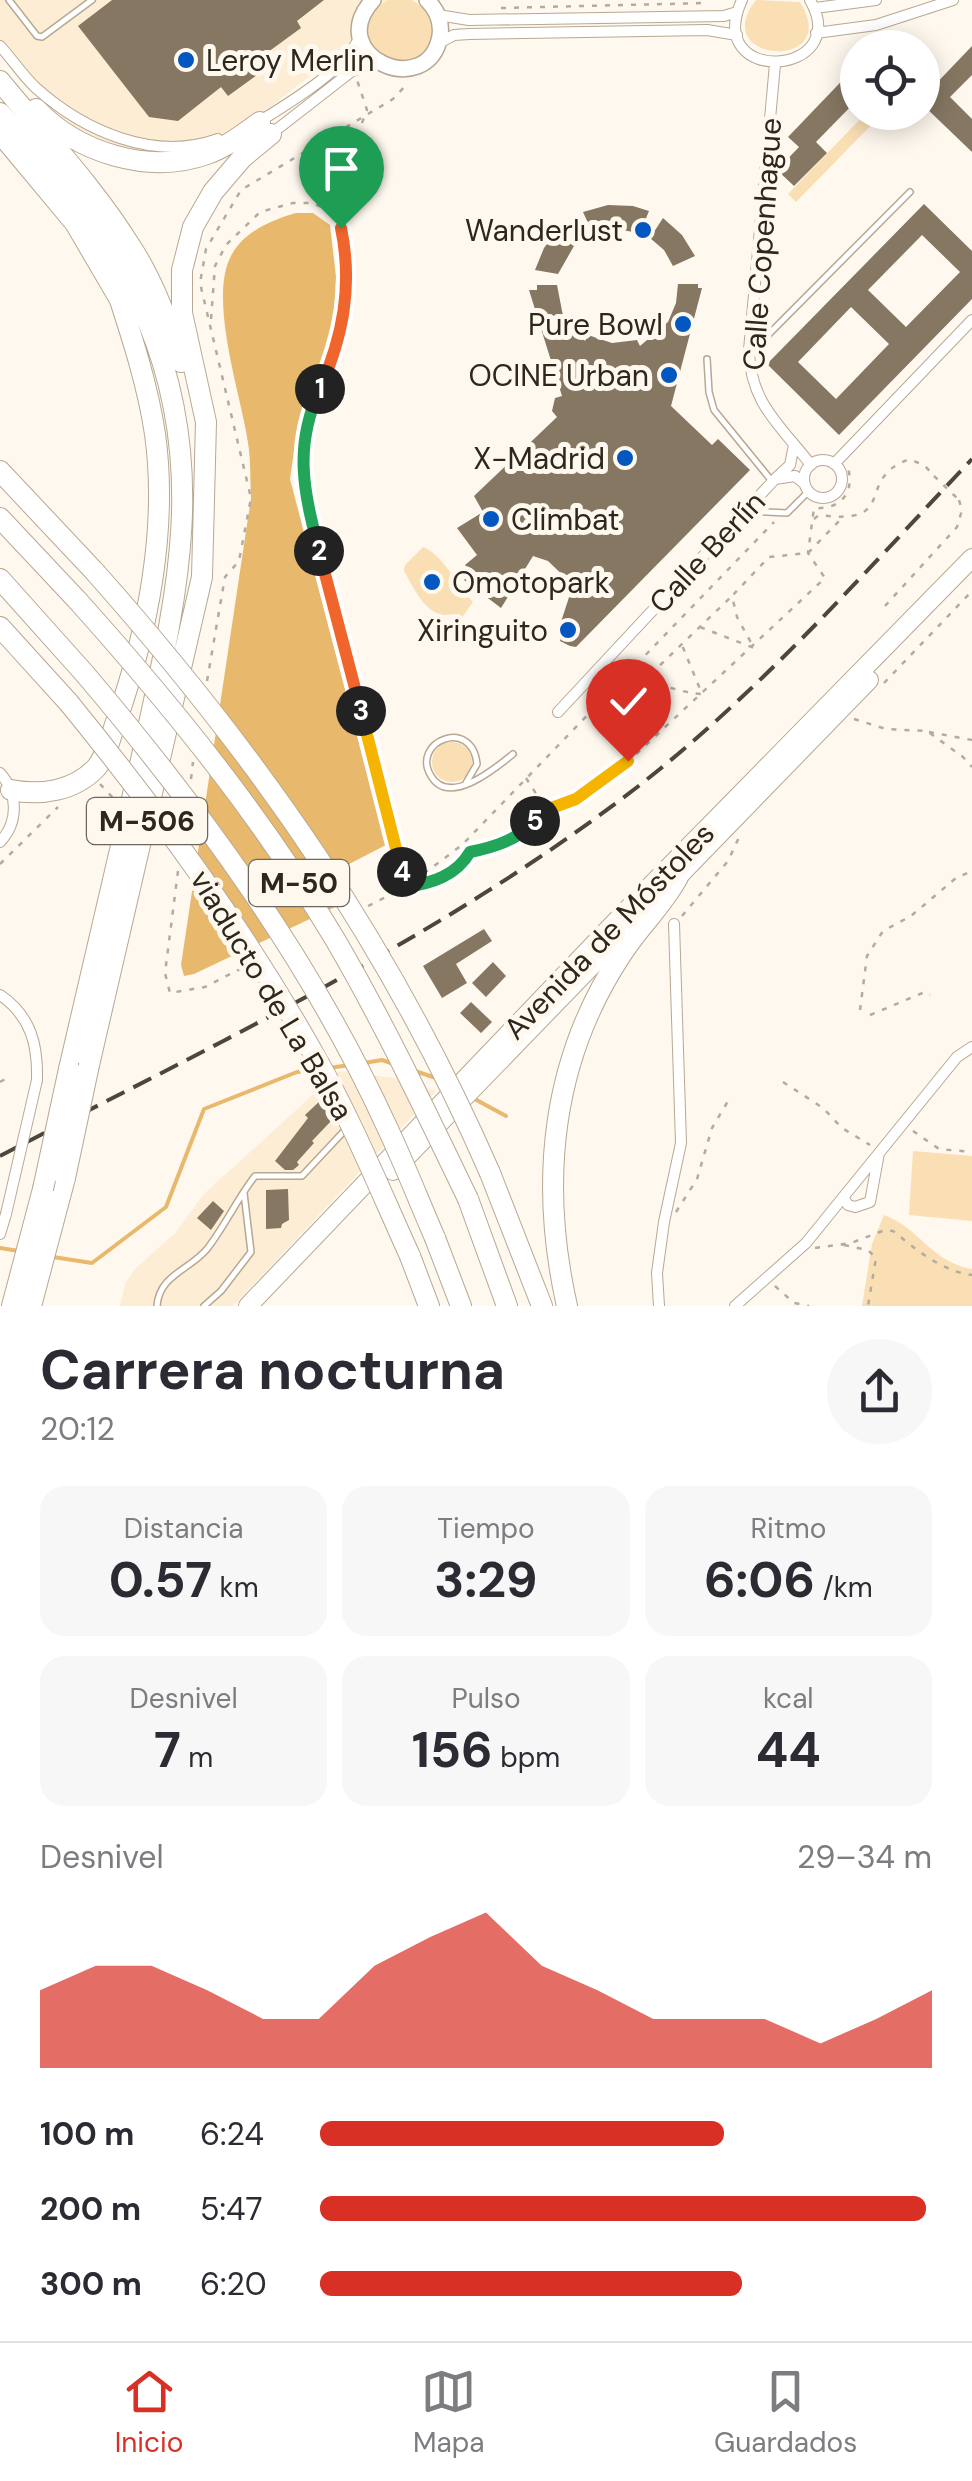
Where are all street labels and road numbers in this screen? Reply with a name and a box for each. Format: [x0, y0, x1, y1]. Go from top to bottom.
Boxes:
street label: Calle Copenhague [734, 116, 790, 372]
street label: Calle Berlín [641, 483, 773, 621]
road number: M-506 [87, 798, 207, 844]
street label: Avenida de Móstoles [495, 814, 723, 1048]
road number: M-50 [249, 860, 349, 906]
street label: viaducto de La Balsa [182, 863, 362, 1127]

